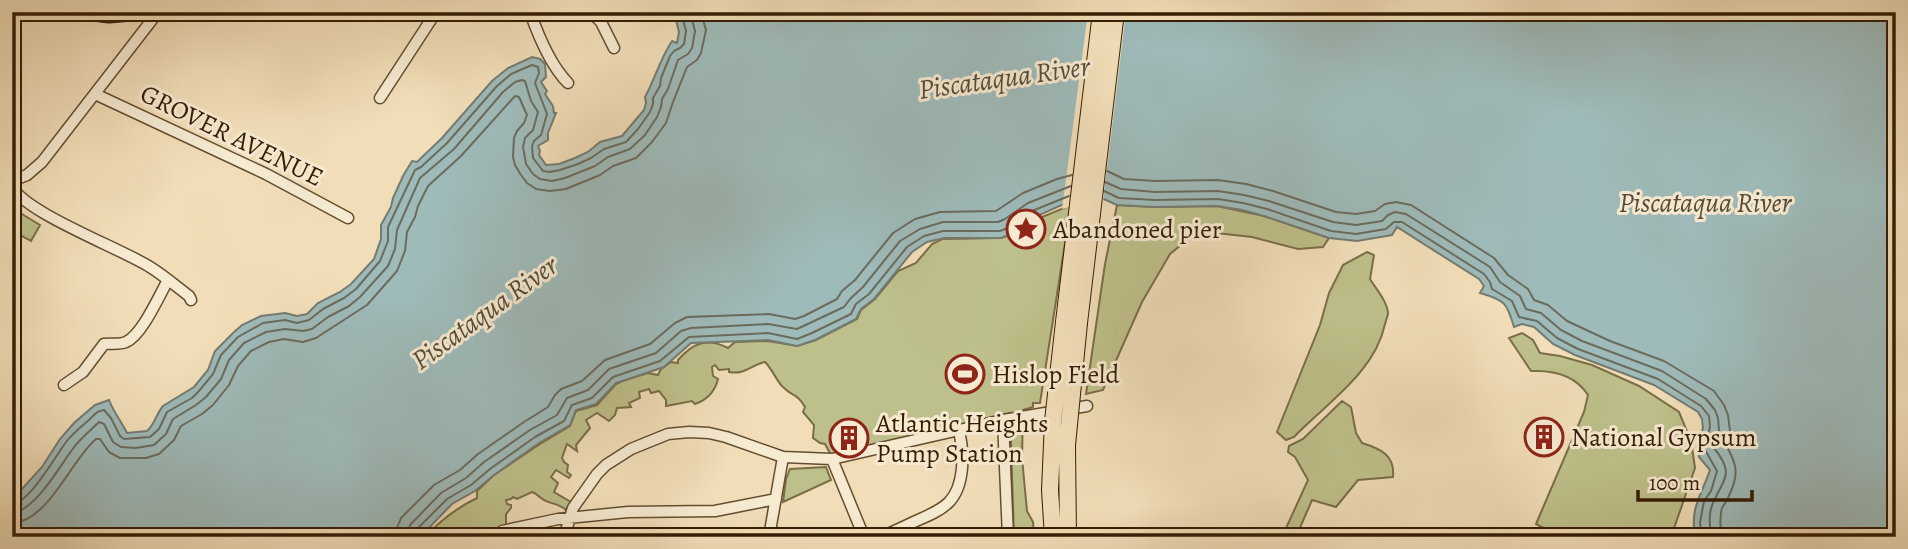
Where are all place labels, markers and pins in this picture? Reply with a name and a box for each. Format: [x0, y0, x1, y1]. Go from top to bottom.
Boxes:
place icon: Abandoned pier [1005, 208, 1047, 250]
place label: Abandoned pier [1052, 212, 1222, 247]
sports icon: Hislop Field [944, 353, 986, 395]
place label: Hislop Field [992, 357, 1119, 392]
place label: Atlantic Heights Pump Station [875, 406, 1049, 471]
building icon: National Gypsum [1523, 416, 1565, 458]
building icon: Atlantic Heights Pump Station [828, 417, 870, 459]
place label: National Gypsum [1571, 420, 1756, 455]

